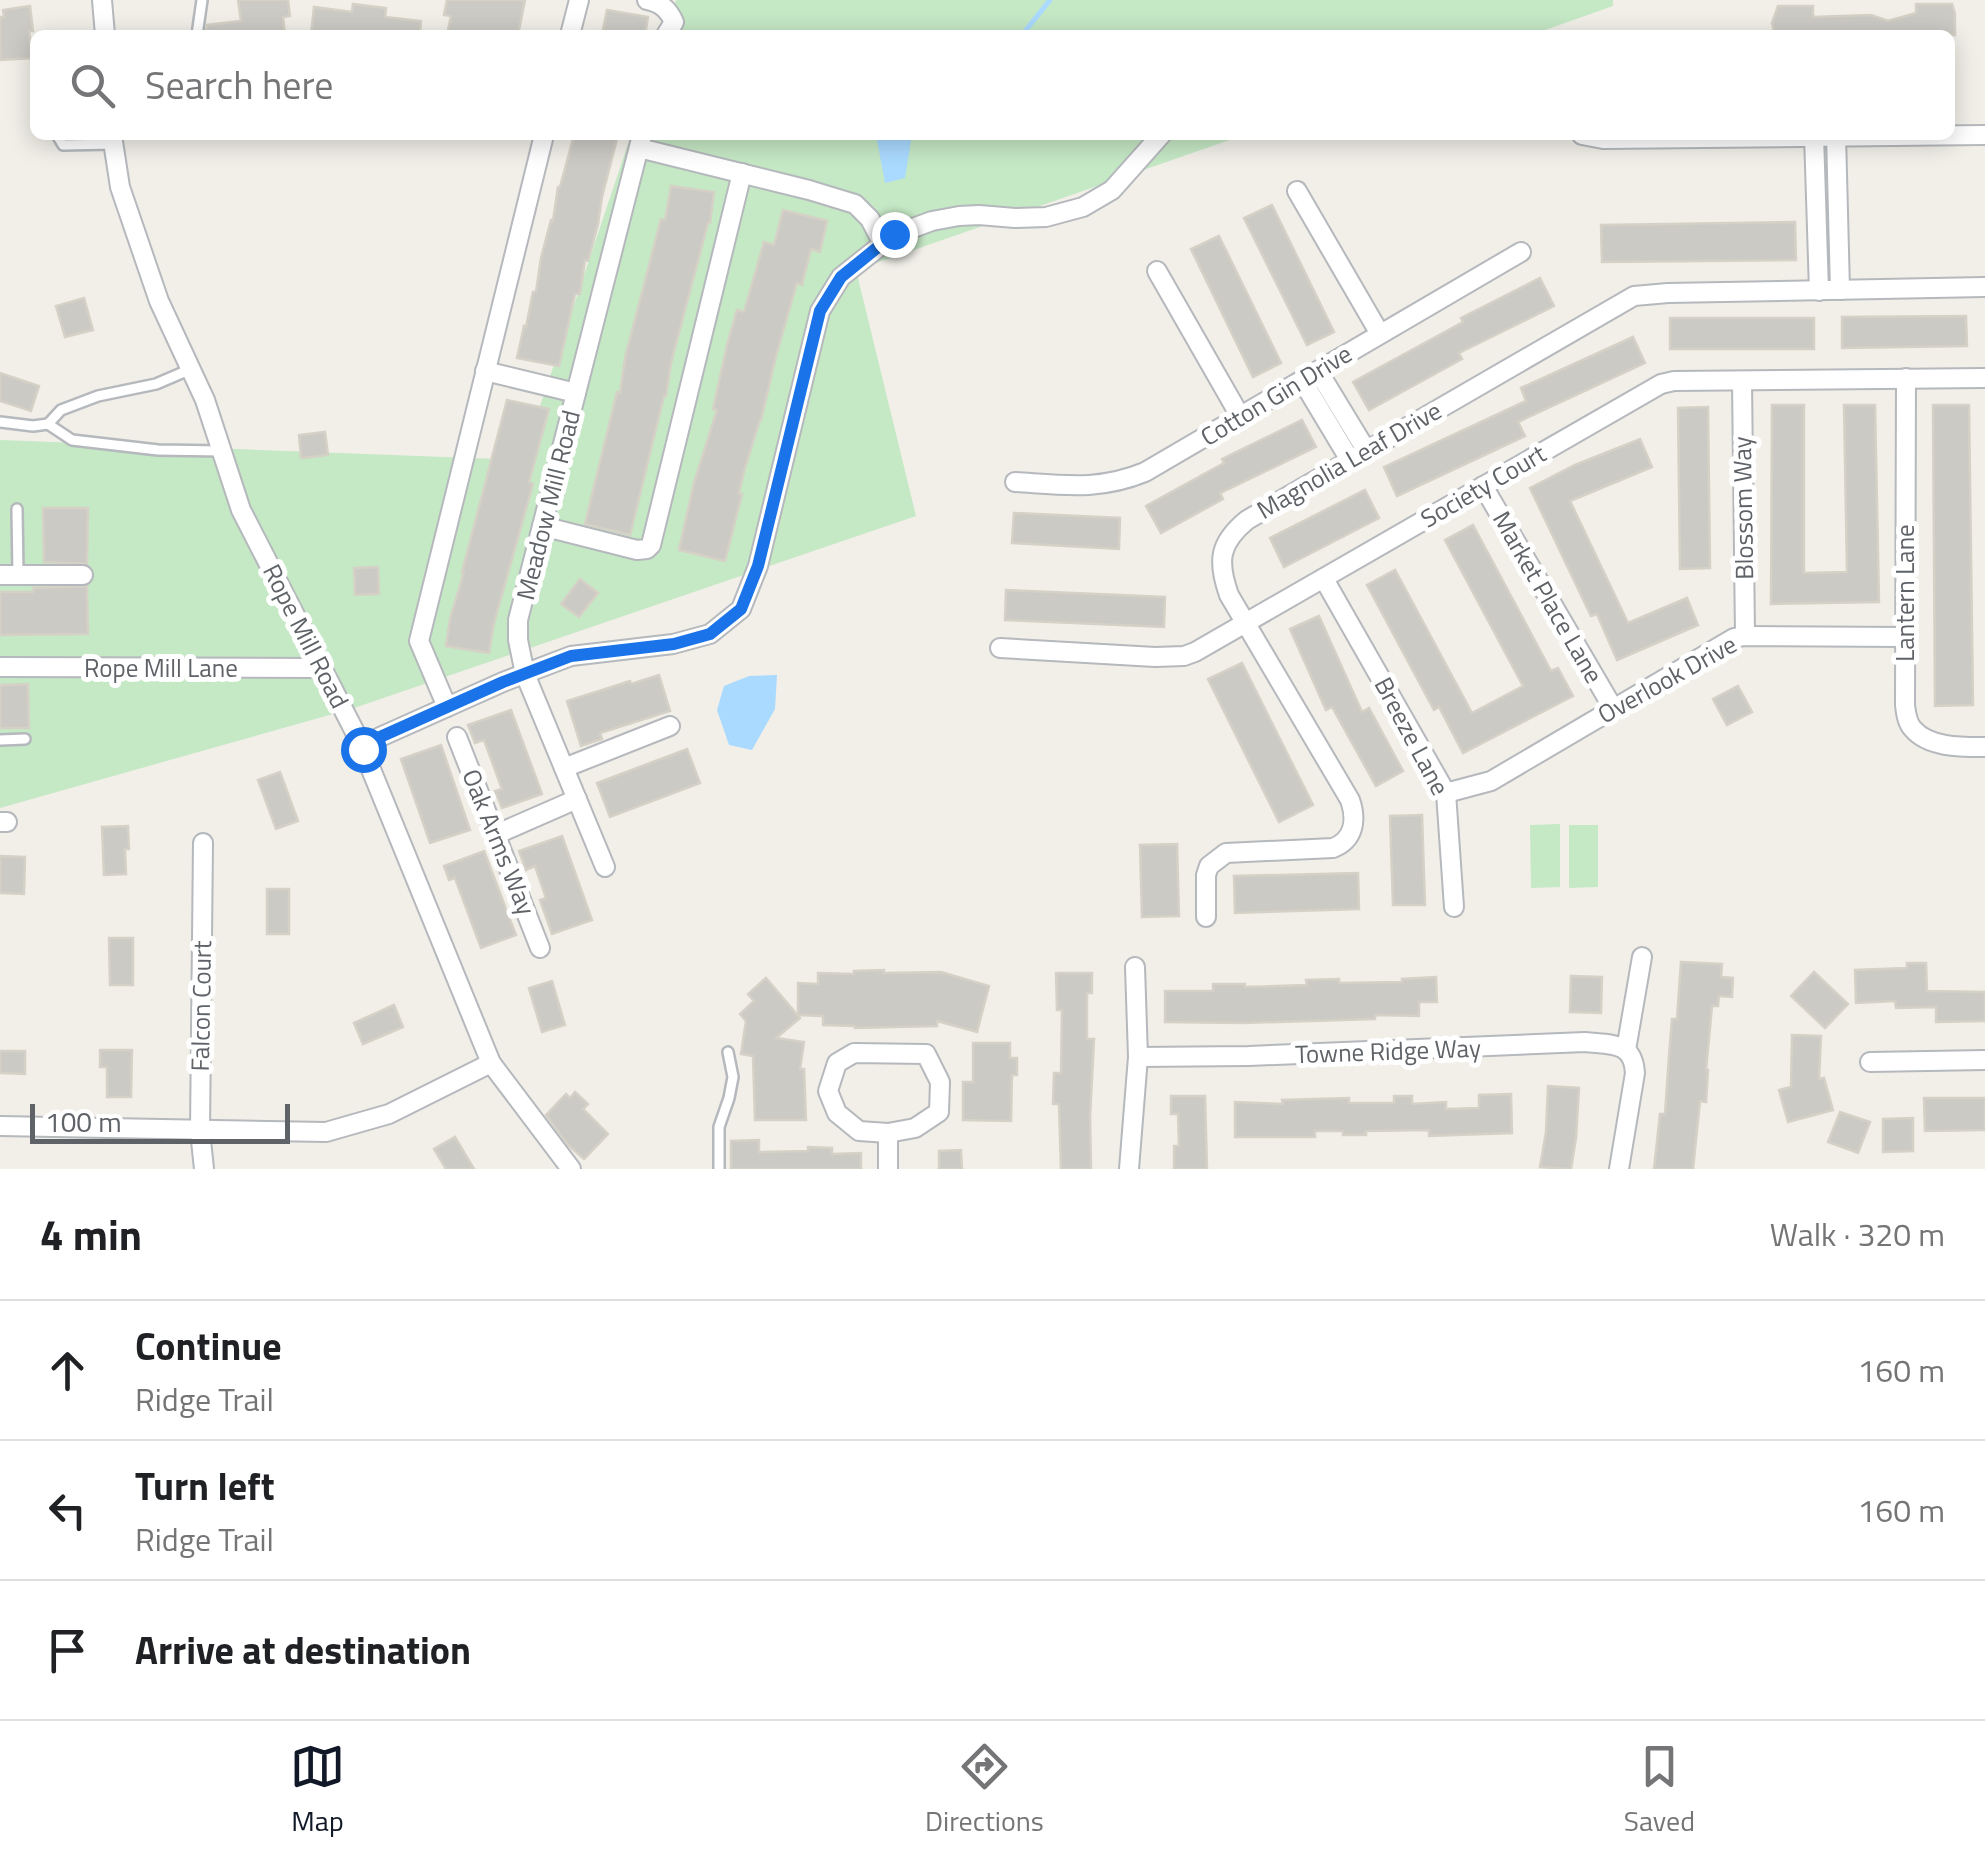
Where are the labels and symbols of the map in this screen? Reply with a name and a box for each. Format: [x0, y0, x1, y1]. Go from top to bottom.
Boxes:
route end [872, 212, 918, 258]
street label: Cotton Gin Drive [1193, 335, 1359, 455]
street label: Magnolia Leaf Drive [1250, 392, 1448, 528]
street label: Meadow Mill Road [506, 406, 590, 604]
street label: Society Court [1413, 435, 1553, 537]
street label: Blossom Way [1723, 436, 1763, 580]
street label: Market Place Lane [1483, 504, 1613, 690]
street label: Lantern Lane [1886, 524, 1924, 662]
street label: Rope Mill Road [253, 557, 359, 715]
street label: Overlook Drive [1590, 625, 1744, 733]
street label: Rope Mill Lane [84, 649, 238, 687]
street label: Breeze Lane [1365, 670, 1459, 802]
route start [341, 727, 387, 773]
street label: Oak Arms Way [452, 763, 546, 921]
street label: Falcon Court [181, 940, 221, 1072]
street label: Towne Ridge Way [1294, 1029, 1482, 1073]
scale bar [30, 1099, 290, 1144]

